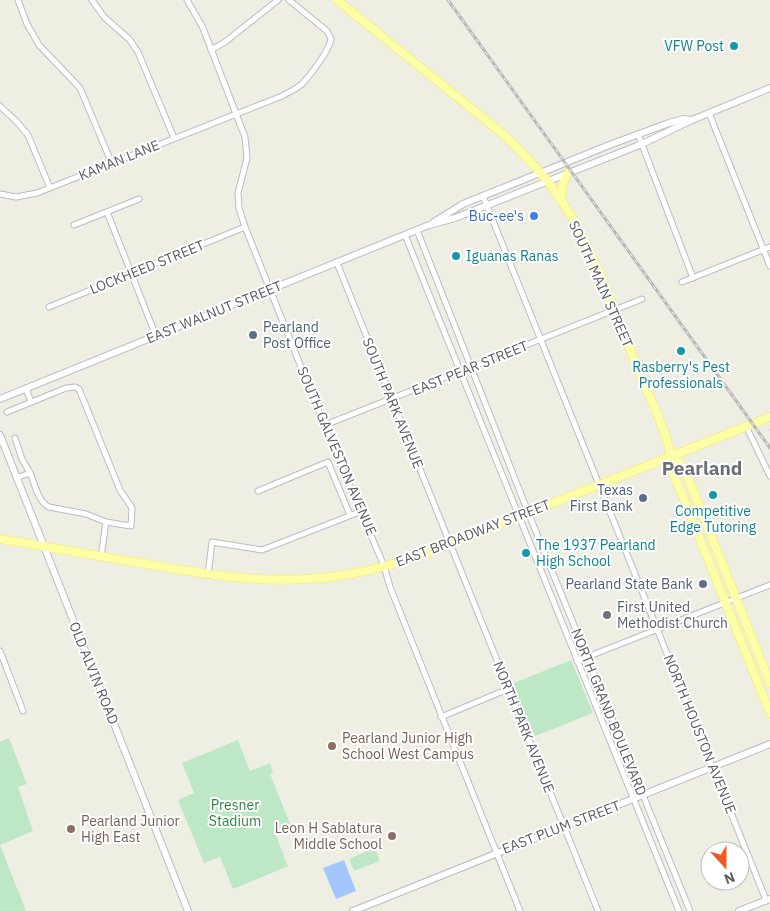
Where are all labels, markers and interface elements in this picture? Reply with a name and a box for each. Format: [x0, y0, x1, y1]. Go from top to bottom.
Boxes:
place label: VFW Post [664, 37, 724, 55]
marker: VFW Post [728, 40, 740, 52]
street label: KAMAN LANE [76, 136, 162, 184]
place label: Buc-ee's [469, 207, 524, 225]
marker: Buc-ee's [528, 210, 540, 222]
street label: SOUTH MAIN STREET [565, 218, 637, 350]
street label: LOCKHEED STREET [87, 236, 207, 298]
place label: Iguanas Ranas [466, 247, 559, 265]
marker: Iguanas Ranas [450, 250, 462, 262]
street label: EAST WALNUT STREET [144, 277, 284, 347]
place label: Pearland Post Office [263, 318, 331, 352]
marker: Pearland Post Office [247, 329, 259, 341]
street label: SOUTH PARK AVENUE [359, 335, 427, 471]
street label: EAST PEAR STREET [409, 337, 531, 399]
marker: Rasberry's Pest Professionals [675, 345, 687, 357]
place label: Rasberry's Pest Professionals [632, 358, 730, 392]
street label: SOUTH GALVESTON AVENUE [293, 364, 381, 538]
district label: Pearland [662, 456, 742, 480]
place label: Texas First Bank [570, 481, 634, 515]
marker: Competitive Edge Tutoring [707, 489, 719, 501]
marker: Texas First Bank [637, 492, 649, 504]
street label: EAST BROADWAY STREET [393, 495, 553, 571]
place label: Competitive Edge Tutoring [670, 502, 757, 536]
place label: The 1937 Pearland High School [536, 536, 656, 570]
marker: The 1937 Pearland High School [520, 547, 532, 559]
place label: Pearland State Bank [566, 575, 694, 593]
marker: Pearland State Bank [697, 578, 709, 590]
place label: First United Methodist Church [617, 598, 728, 632]
marker: First United Methodist Church [601, 609, 613, 621]
street label: OLD ALVIN ROAD [65, 619, 123, 727]
street label: NORTH GRAND BOULEVARD [567, 626, 651, 798]
street label: NORTH HOUSTON AVENUE [660, 652, 740, 816]
street label: NORTH PARK AVENUE [489, 659, 559, 795]
place label: Pearland Junior High School West Campus [342, 729, 474, 763]
marker: Pearland Junior High School West Campus [326, 740, 338, 752]
park label: Presner Stadium [209, 796, 261, 830]
street label: EAST PLUM STREET [499, 796, 623, 858]
place label: Pearland Junior High East [81, 812, 180, 846]
place label: Leon H Sablatura Middle School [275, 819, 383, 853]
marker: Pearland Junior High East [65, 823, 77, 835]
marker: Leon H Sablatura Middle School [386, 830, 398, 842]
north arrow [700, 841, 750, 891]
text: N [722, 868, 738, 888]

